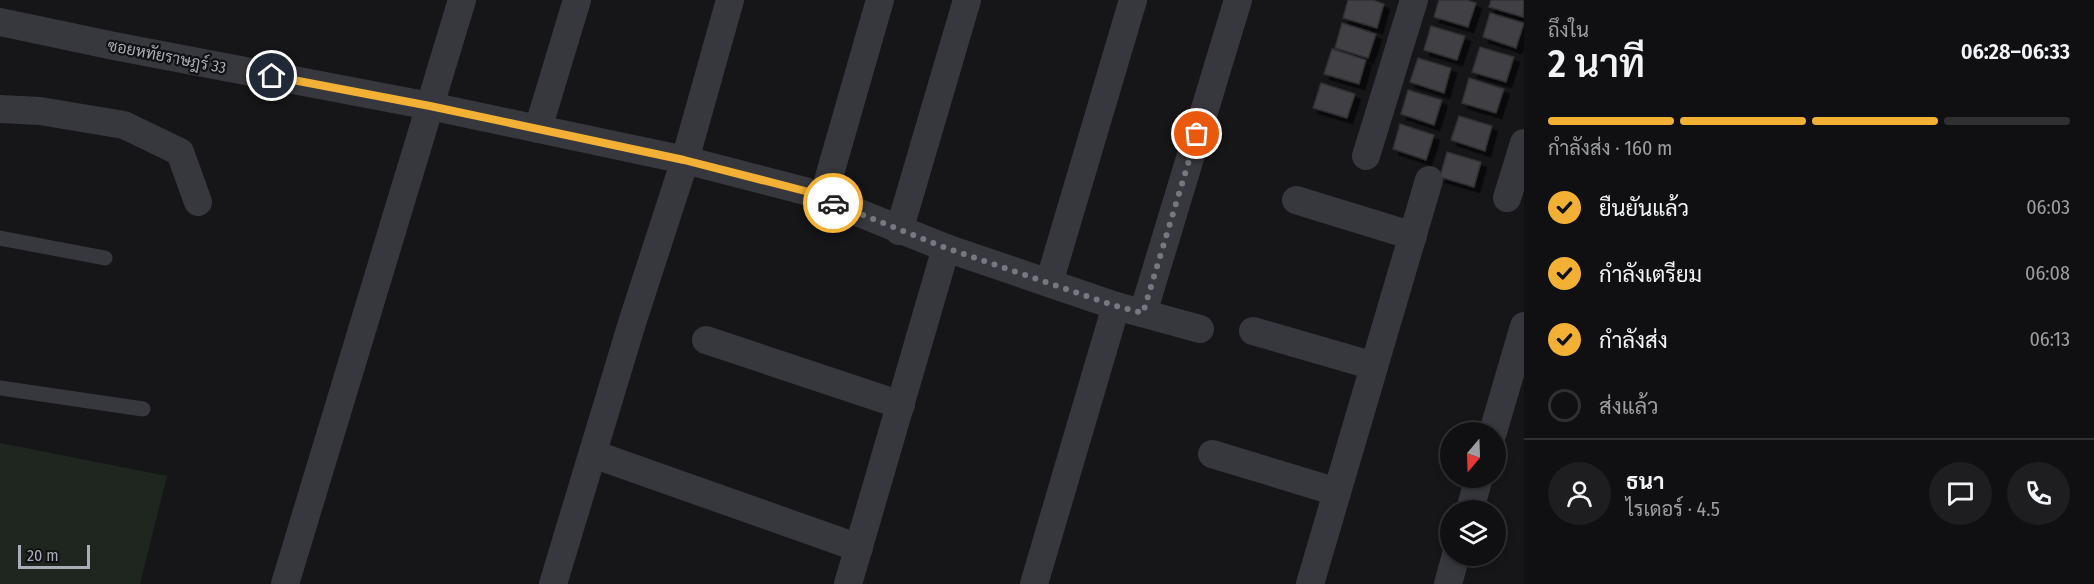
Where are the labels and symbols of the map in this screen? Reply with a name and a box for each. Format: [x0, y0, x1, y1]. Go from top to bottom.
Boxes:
street label: ซอยหทัยราษฎร์ 33 [106, 33, 228, 78]
pin [246, 50, 297, 101]
pin [1171, 108, 1222, 159]
courier [803, 173, 863, 233]
north arrow [1440, 422, 1506, 488]
scale bar [18, 542, 90, 570]

